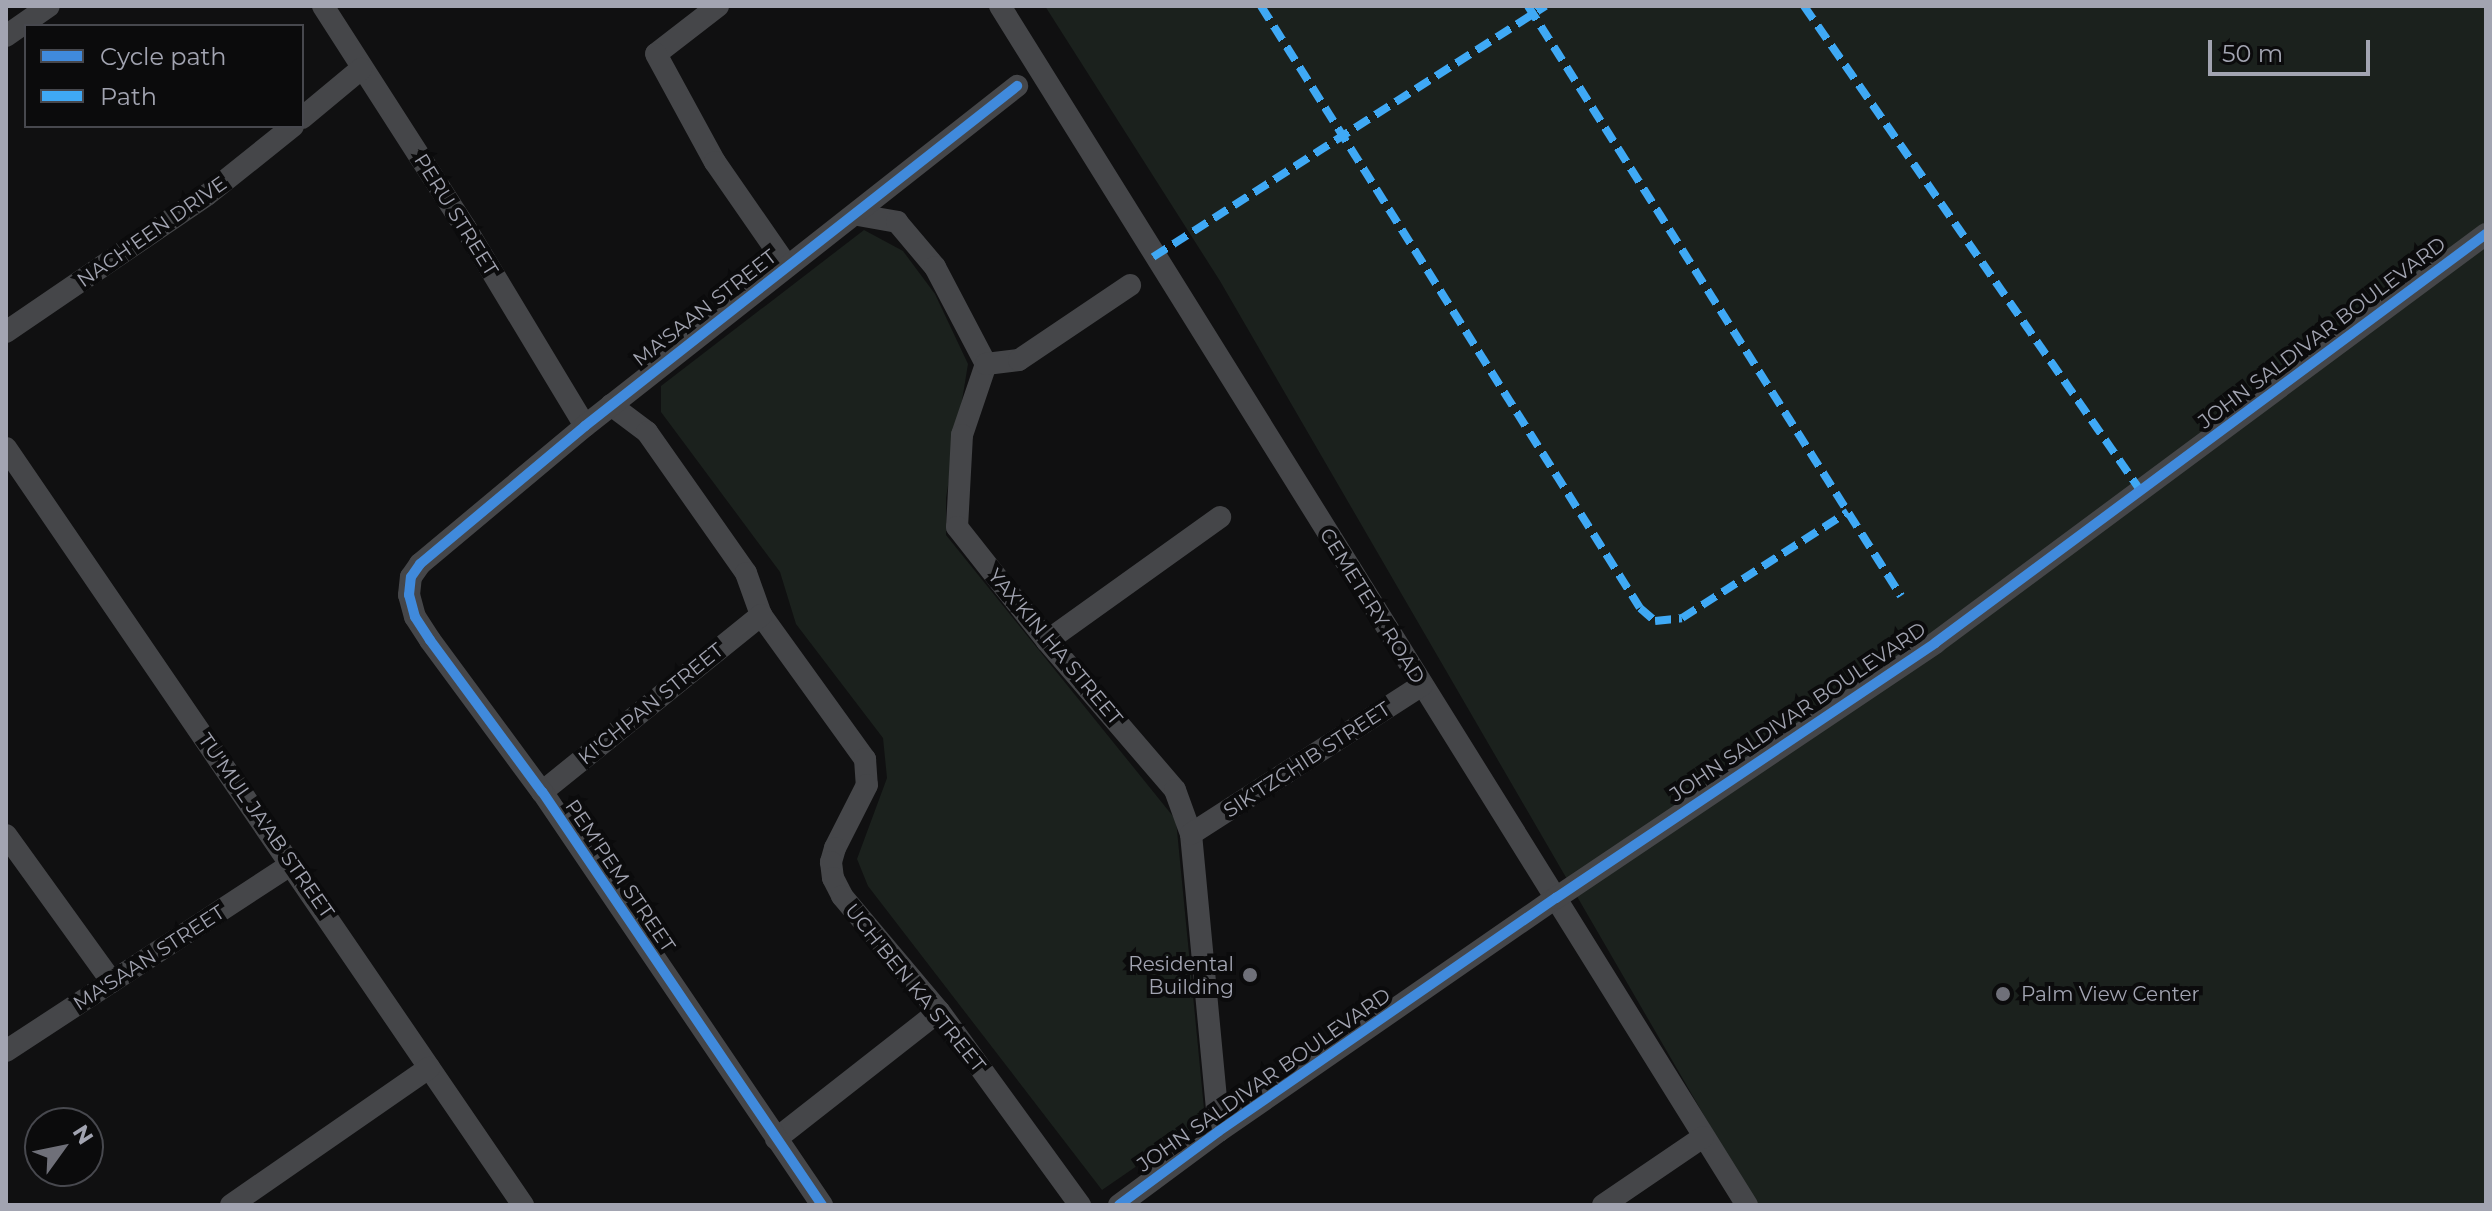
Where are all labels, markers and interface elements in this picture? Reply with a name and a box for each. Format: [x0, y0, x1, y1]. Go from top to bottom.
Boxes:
legend [24, 24, 304, 128]
scale bar [2212, 24, 2374, 74]
text: 50 m [2222, 39, 2283, 68]
text: Cycle path [100, 42, 227, 71]
text: Path [100, 82, 157, 111]
street label: PERU STREET [409, 150, 503, 280]
street label: NACH'EEN DRIVE [73, 171, 231, 293]
street label: JOHN SALDIVAR BOULEVARD [2193, 232, 2451, 434]
street label: MA'SAAN STREET [628, 245, 782, 371]
street label: CEMETERY ROAD [1314, 524, 1430, 688]
street label: YAX'KIN HA STREET [983, 564, 1127, 730]
street label: JOHN SALDIVAR BOULEVARD [1665, 617, 1931, 807]
street label: KI'CHPAN STREET [574, 638, 728, 770]
street label: SIK'TZCHIB STREET [1219, 697, 1395, 823]
street label: TU'MUL JA'AB STREET [193, 729, 339, 923]
street label: PEM'PEM STREET [560, 795, 680, 957]
street label: UCH'BEN KA STREET [840, 899, 990, 1077]
street label: MA'SAAN STREET [69, 900, 229, 1016]
place label: Residental Building [1128, 952, 1234, 999]
marker: Residental Building [1241, 966, 1259, 984]
place label: Palm View Center [2021, 982, 2200, 1006]
street label: JOHN SALDIVAR BOULEVARD [1133, 983, 1395, 1177]
marker: Palm View Center [1992, 983, 2014, 1005]
north arrow [24, 1107, 104, 1187]
text: N [67, 1120, 99, 1150]

